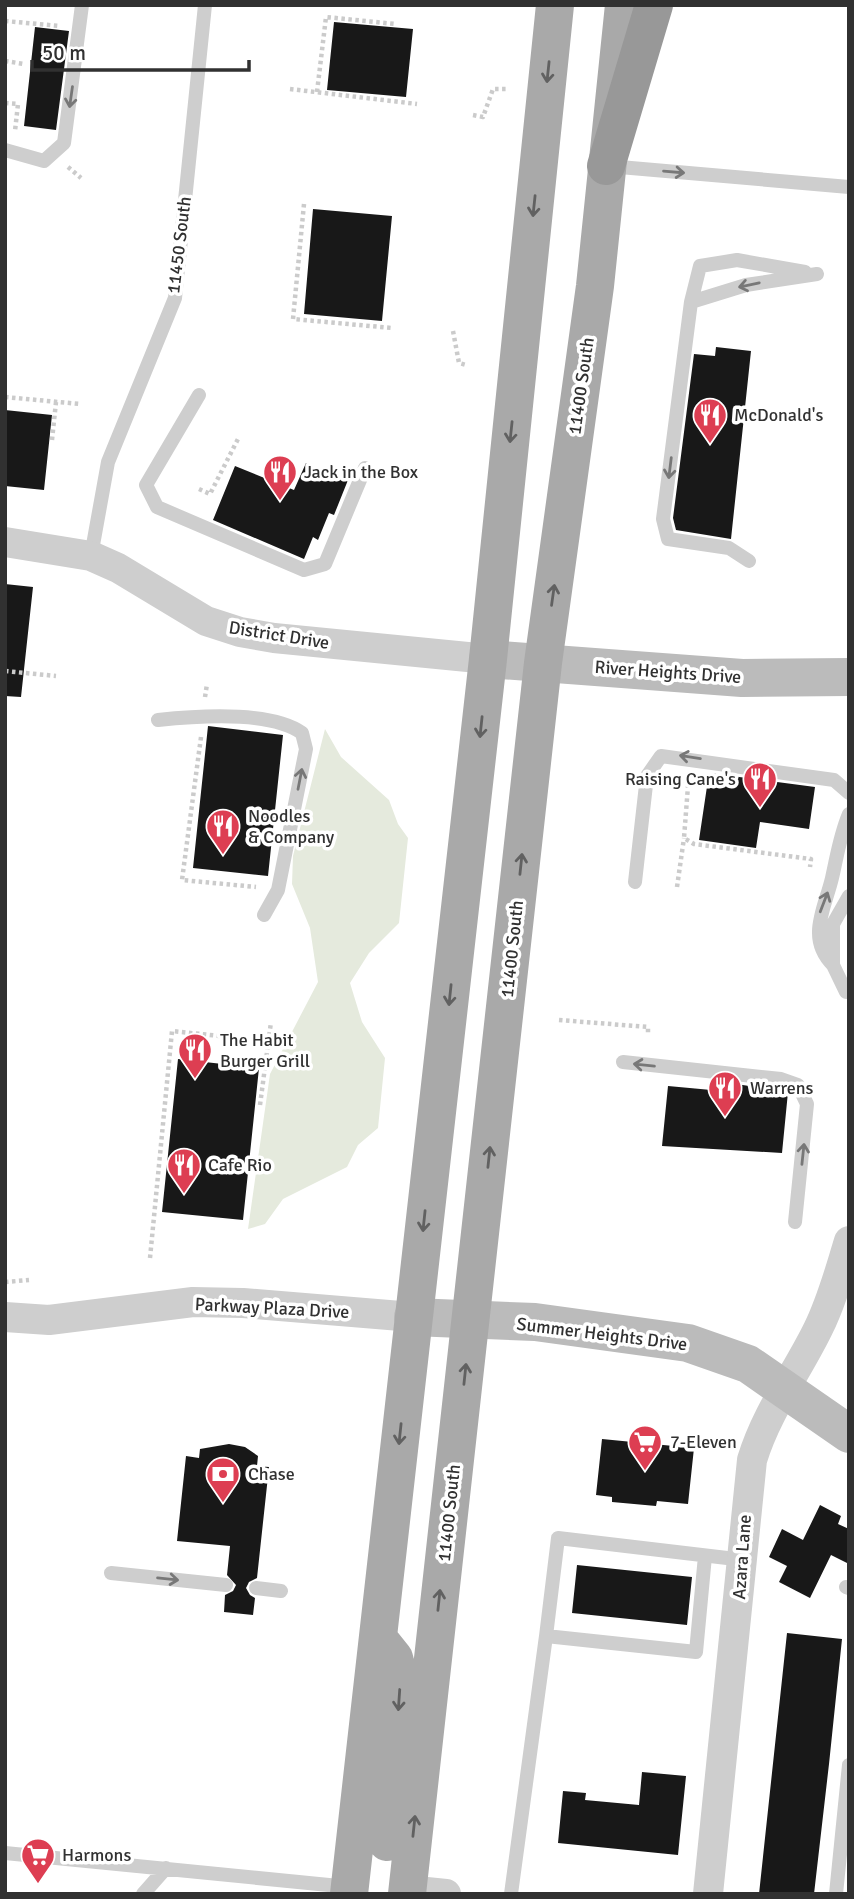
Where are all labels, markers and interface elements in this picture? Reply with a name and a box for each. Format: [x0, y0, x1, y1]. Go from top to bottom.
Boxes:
scale bar [32, 28, 248, 72]
text: 50 m [42, 40, 86, 66]
one-way arrow [541, 60, 554, 82]
one-way arrow [64, 85, 77, 108]
one-way arrow [662, 166, 685, 179]
one-way arrow [527, 194, 540, 217]
street label: 11450 South [162, 195, 196, 295]
one-way arrow [739, 279, 761, 292]
street label: 11400 South [563, 336, 599, 436]
restaurant icon: McDonald's [691, 396, 729, 445]
place label: McDonald's [734, 404, 823, 426]
one-way arrow [504, 420, 517, 443]
restaurant icon: Jack in the Box [261, 453, 299, 502]
one-way arrow [664, 456, 677, 478]
place label: Jack in the Box [304, 461, 419, 483]
one-way arrow [547, 585, 560, 607]
street label: District Drive [227, 616, 331, 654]
street label: River Heights Drive [594, 656, 742, 688]
one-way arrow [474, 715, 487, 738]
one-way arrow [679, 750, 702, 763]
restaurant icon: Raising Cane's [741, 760, 779, 809]
one-way arrow [294, 768, 308, 791]
place label: Raising Cane's [625, 768, 736, 790]
place label: Noodles & Company [248, 805, 335, 848]
restaurant icon: Noodles & Company [204, 807, 242, 856]
one-way arrow [515, 853, 528, 876]
one-way arrow [819, 892, 832, 914]
street label: 11400 South [496, 899, 528, 999]
one-way arrow [443, 983, 456, 1006]
place label: The Habit Burger Grill [220, 1029, 310, 1072]
restaurant icon: The Habit Burger Grill [176, 1031, 214, 1080]
one-way arrow [634, 1058, 656, 1071]
restaurant icon: Warrens [706, 1069, 744, 1118]
place label: Warrens [750, 1077, 814, 1099]
one-way arrow [796, 1143, 809, 1166]
restaurant icon: Cafe Rio [165, 1146, 203, 1195]
one-way arrow [482, 1146, 495, 1169]
place label: Cafe Rio [208, 1154, 272, 1176]
one-way arrow [418, 1209, 431, 1232]
street label: Parkway Plaza Drive [194, 1293, 350, 1323]
street label: Summer Heights Drive [515, 1313, 689, 1355]
one-way arrow [458, 1363, 471, 1386]
one-way arrow [394, 1422, 407, 1444]
supermarket icon: 7-Eleven [626, 1423, 664, 1472]
place label: 7-Eleven [670, 1431, 737, 1453]
bank icon: Chase [204, 1455, 242, 1504]
place label: Chase [248, 1463, 295, 1485]
street label: 11400 South [433, 1463, 465, 1563]
street label: Azara Lane [728, 1514, 756, 1600]
one-way arrow [157, 1573, 179, 1586]
one-way arrow [433, 1589, 446, 1612]
one-way arrow [392, 1688, 405, 1711]
one-way arrow [408, 1815, 421, 1838]
supermarket icon: Harmons [19, 1836, 57, 1885]
place label: Harmons [62, 1844, 131, 1866]

